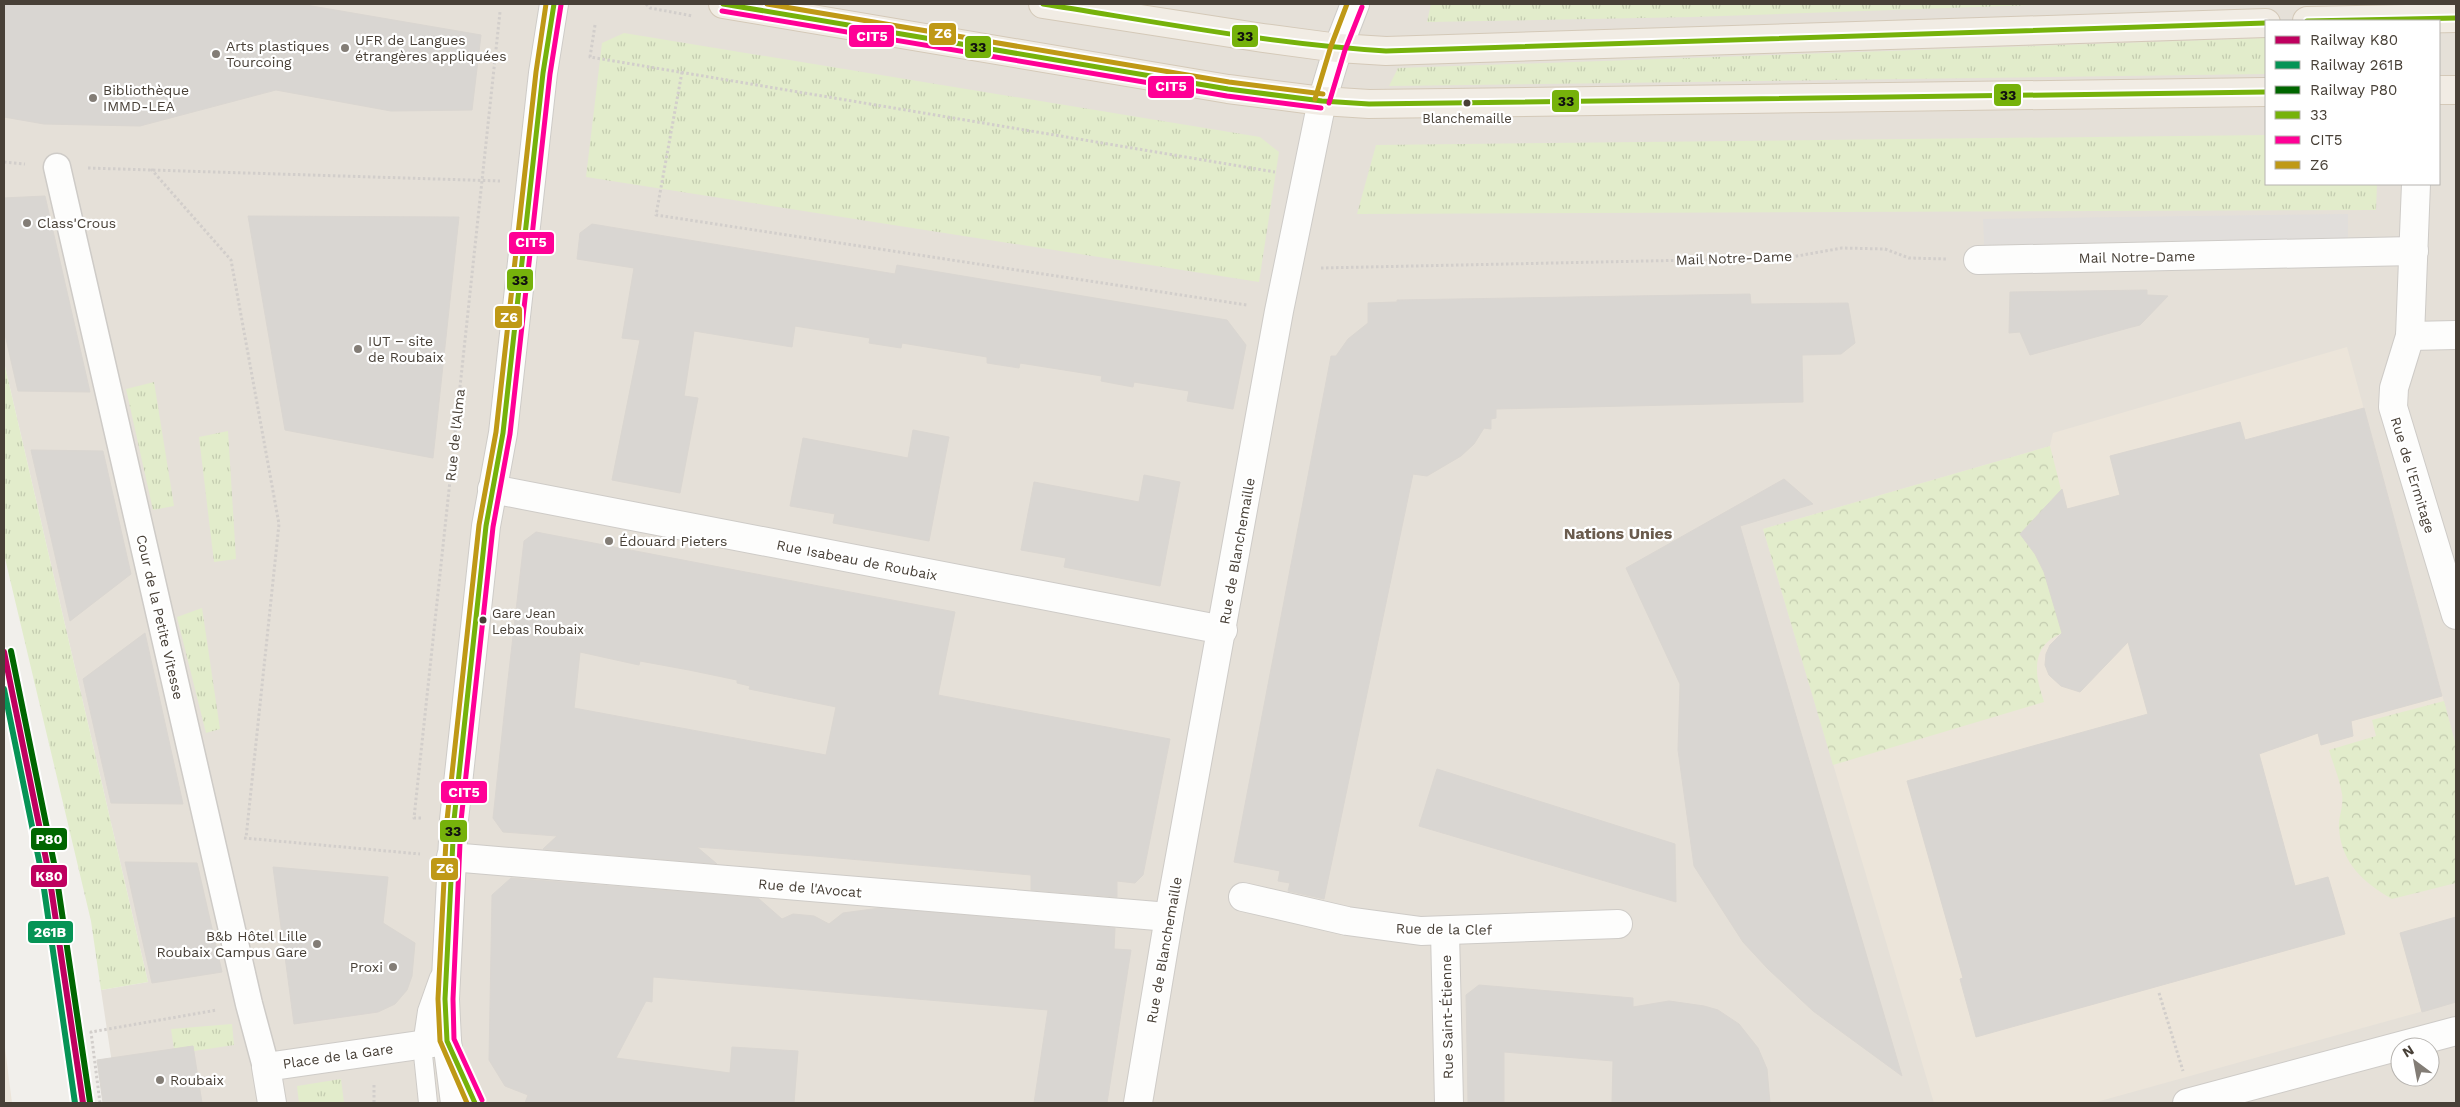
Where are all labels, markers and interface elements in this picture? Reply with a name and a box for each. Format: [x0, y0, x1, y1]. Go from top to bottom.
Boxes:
legend [2265, 20, 2440, 185]
line badge: Z6 [928, 22, 957, 46]
line badge: CIT5 [848, 24, 895, 48]
line badge: 33 [1231, 24, 1259, 48]
text: Z6 [934, 25, 952, 41]
text: CIT5 [856, 28, 888, 44]
text: 33 [1237, 28, 1253, 44]
text: Railway K80 [2310, 31, 2398, 49]
place label: UFR de Langues étrangères appliquées [355, 32, 507, 64]
line badge: 33 [964, 35, 992, 59]
place label: Arts plastiques Tourcoing [226, 38, 329, 70]
text: 33 [970, 39, 986, 55]
marker: UFR de Langues étrangères appliquées [339, 42, 351, 54]
marker: Arts plastiques Tourcoing [210, 48, 222, 60]
text: Railway 261B [2310, 56, 2403, 74]
line badge: CIT5 [1147, 75, 1195, 99]
text: CIT5 [1155, 78, 1187, 94]
text: Railway P80 [2310, 81, 2397, 99]
place label: Bibliothèque IMMD-LEA [103, 82, 189, 114]
line badge: 33 [1993, 83, 2022, 107]
text: 33 [2000, 87, 2016, 103]
line badge: 33 [1551, 89, 1580, 113]
marker: Bibliothèque IMMD-LEA [87, 92, 99, 104]
text: 33 [1558, 93, 1574, 109]
marker: Blanchemaille [1462, 98, 1472, 108]
text: 33 [2310, 106, 2328, 124]
place label: Blanchemaille [1422, 111, 1512, 126]
text: CIT5 [2310, 131, 2343, 149]
text: Z6 [2310, 156, 2329, 174]
place label: Class'Crous [37, 215, 116, 231]
marker: Class'Crous [21, 217, 33, 229]
line badge: CIT5 [508, 231, 555, 255]
text: CIT5 [515, 234, 547, 250]
street label: Mail Notre-Dame [1675, 248, 1793, 268]
street label: Mail Notre-Dame [2079, 248, 2195, 266]
line badge: 33 [506, 268, 534, 292]
text: 33 [512, 272, 528, 288]
line badge: Z6 [494, 305, 523, 329]
text: Z6 [500, 309, 518, 325]
place label: IUT − site de Roubaix [368, 333, 444, 365]
marker: IUT − site de Roubaix [352, 343, 364, 355]
street label: Rue de l'Alma [442, 388, 468, 482]
street label: Rue de l'Ermitage [2388, 415, 2438, 535]
street label: Rue de Blanchemaille [1216, 476, 1258, 626]
district label: Nations Unies [1564, 524, 1673, 543]
street label: Cour de la Petite Vitesse [133, 533, 187, 701]
place label: Édouard Pieters [619, 533, 727, 549]
marker: Édouard Pieters [603, 535, 615, 547]
street label: Rue Isabeau de Roubaix [775, 537, 939, 583]
place label: Gare Jean Lebas Roubaix [492, 606, 584, 637]
marker: Gare Jean Lebas Roubaix [478, 615, 488, 625]
line badge: CIT5 [440, 780, 488, 804]
text: CIT5 [448, 784, 480, 800]
line badge: 33 [439, 819, 468, 843]
text: 33 [445, 823, 461, 839]
line badge: P80 [30, 827, 68, 851]
text: P80 [35, 831, 63, 847]
line badge: Z6 [430, 857, 459, 881]
text: Z6 [436, 860, 454, 876]
line badge: K80 [30, 864, 68, 888]
text: K80 [35, 868, 63, 884]
street label: Rue de Blanchemaille [1143, 875, 1185, 1025]
street label: Rue de l'Avocat [758, 876, 863, 901]
line badge: 261B [27, 920, 74, 944]
street label: Rue de la Clef [1396, 920, 1493, 938]
text: 261B [34, 924, 67, 940]
place label: B&b Hôtel Lille Roubaix Campus Gare [156, 928, 307, 960]
marker: B&b Hôtel Lille Roubaix Campus Gare [311, 938, 323, 950]
street label: Rue Saint-Étienne [1438, 955, 1456, 1079]
place label: Proxi [350, 959, 383, 975]
marker: Proxi [387, 961, 399, 973]
north arrow [2390, 1037, 2440, 1087]
street label: Place de la Gare [282, 1040, 394, 1072]
text: N [2399, 1041, 2417, 1061]
place label: Roubaix [170, 1072, 224, 1088]
marker: Roubaix [154, 1074, 166, 1086]

